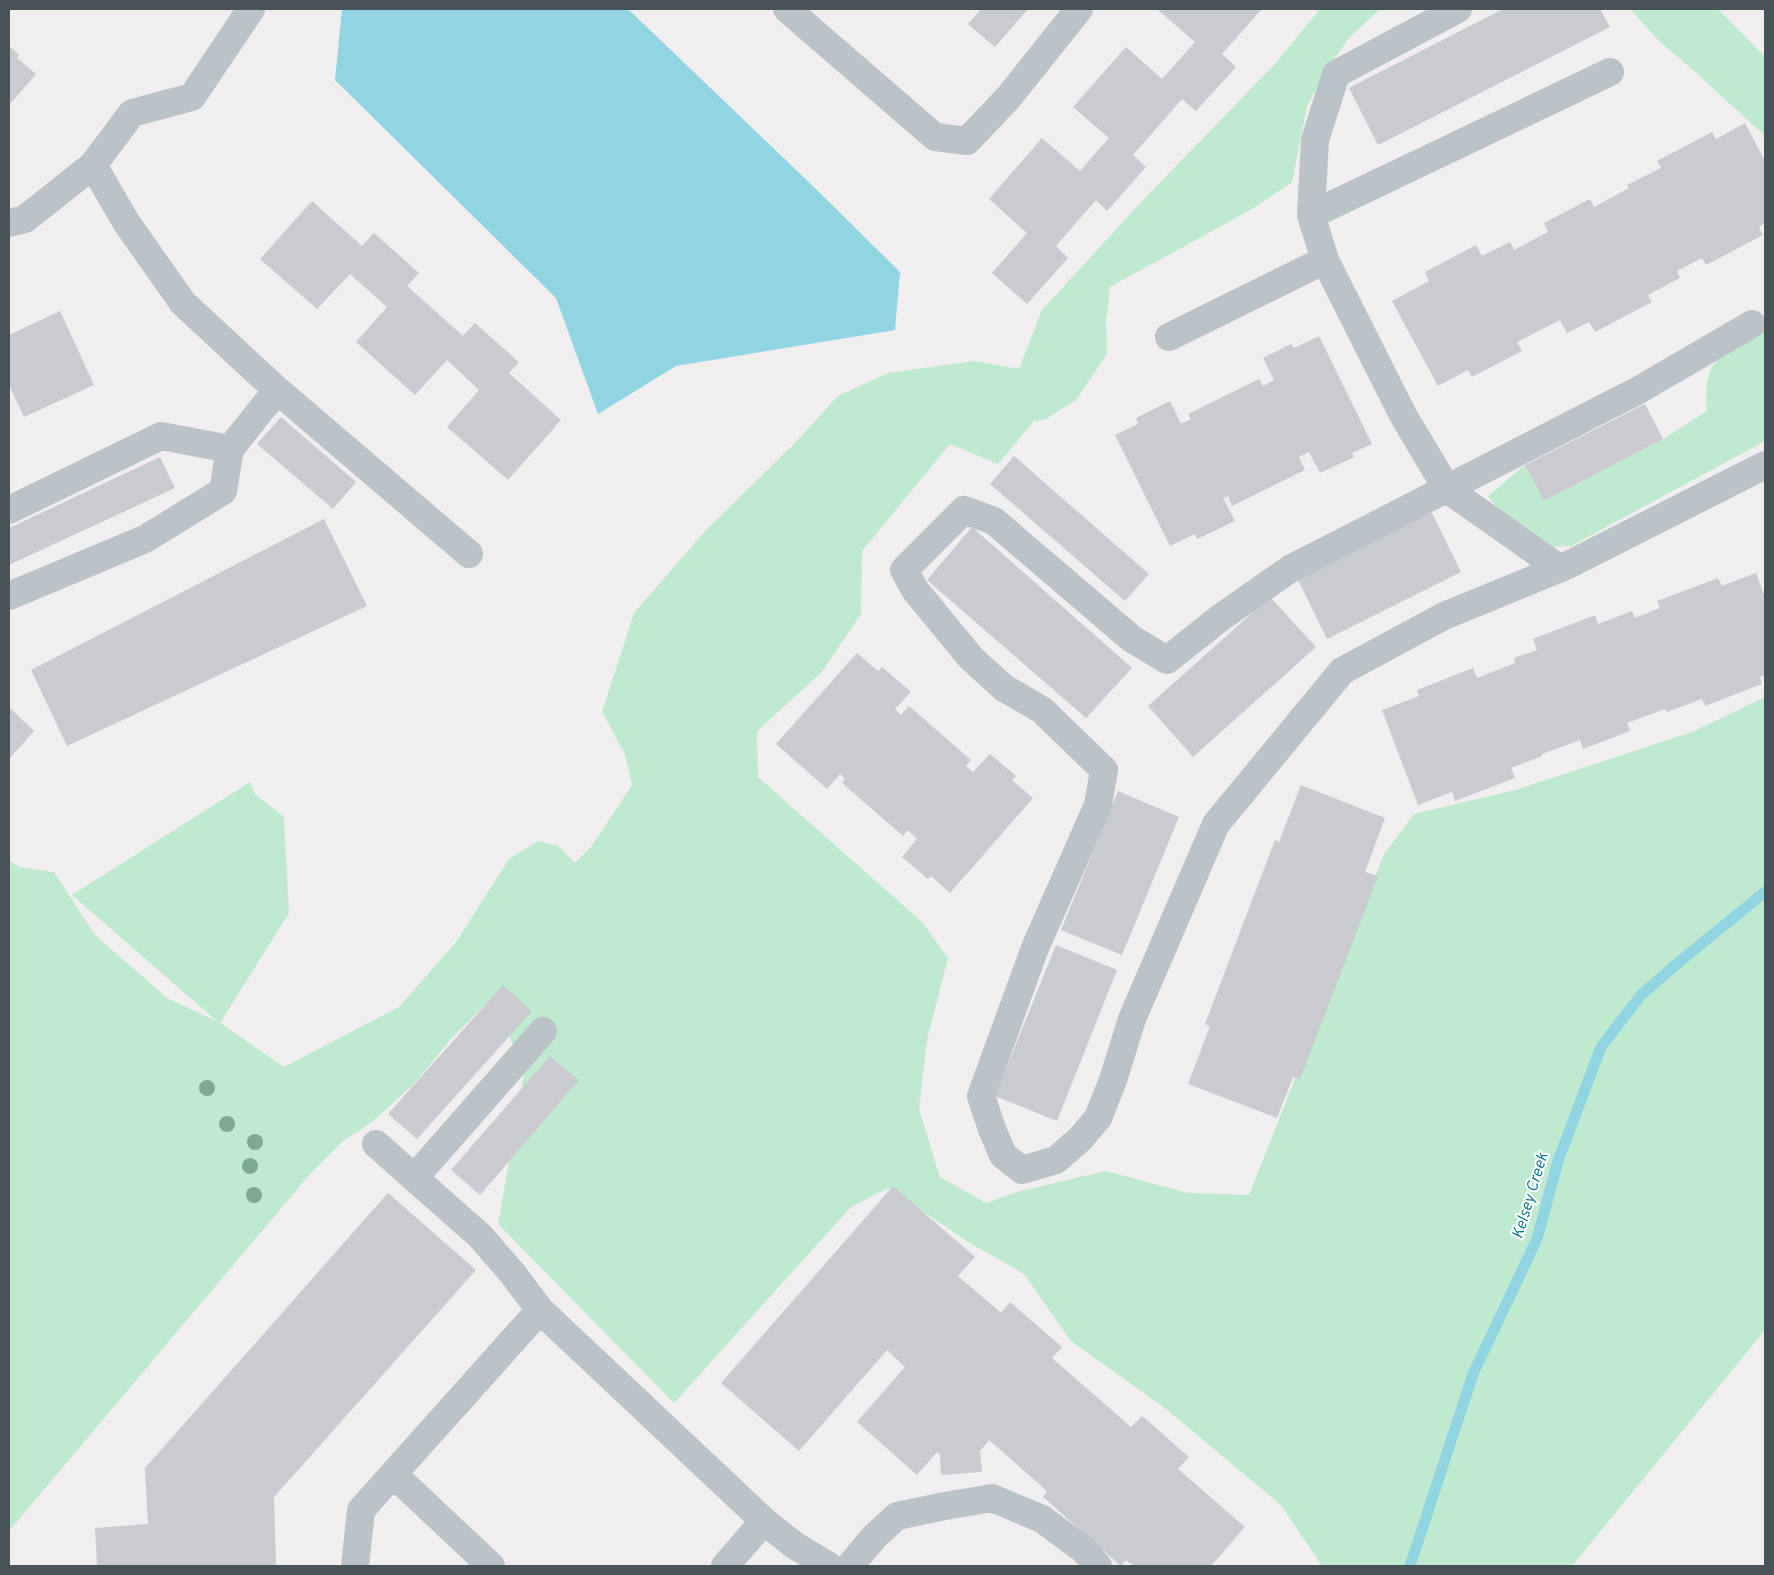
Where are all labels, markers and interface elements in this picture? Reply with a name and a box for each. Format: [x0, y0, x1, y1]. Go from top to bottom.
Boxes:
water label: Kelsey Creek [1508, 1150, 1554, 1242]

